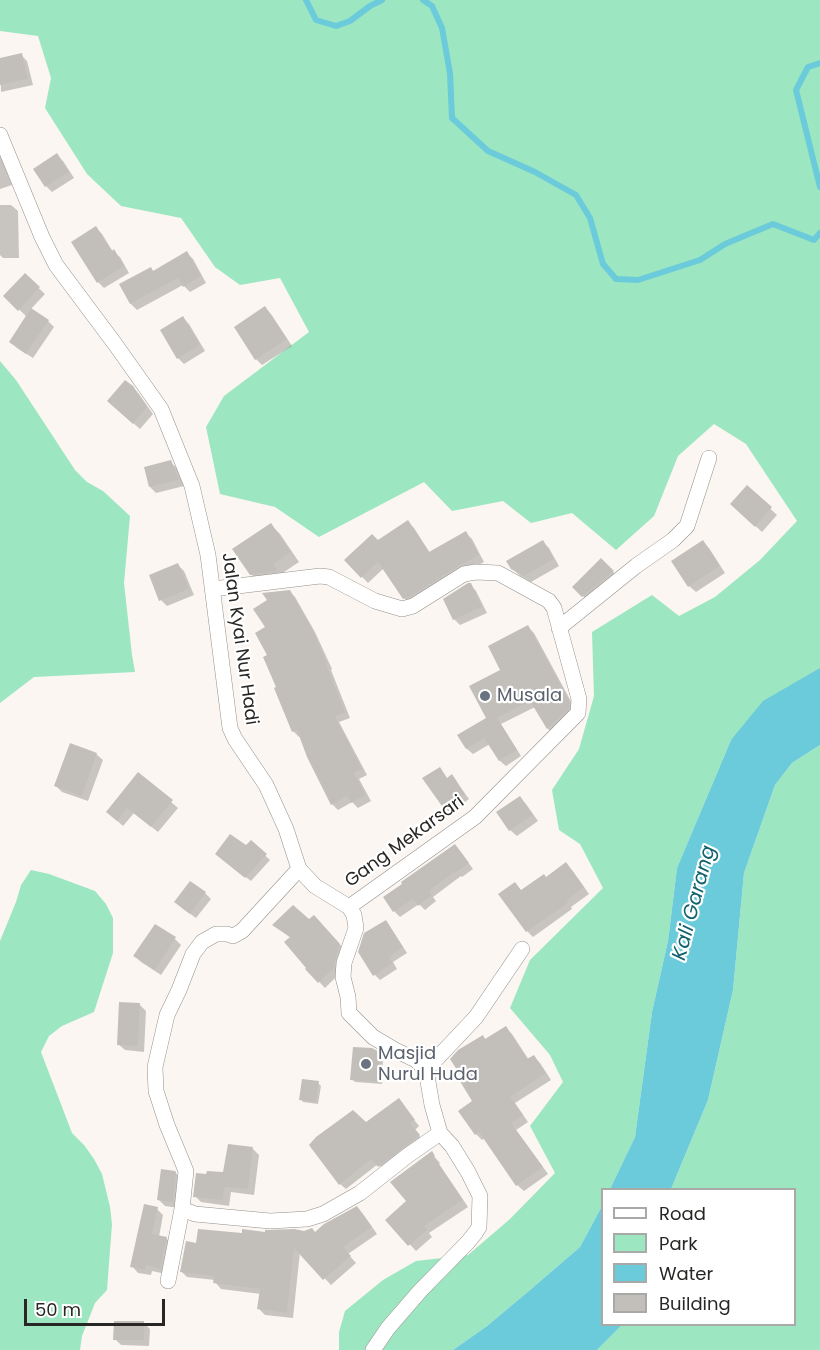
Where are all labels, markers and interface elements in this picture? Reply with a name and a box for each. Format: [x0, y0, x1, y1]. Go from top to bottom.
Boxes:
street label: Jalan Kyai Nur Hadi [216, 551, 262, 727]
place label: Musala [497, 685, 562, 707]
marker: Musala [478, 689, 492, 703]
street label: Gang Mekarsari [341, 791, 469, 893]
water label: Kali Garang [668, 843, 722, 963]
place label: Masjid Nurul Huda [378, 1043, 478, 1086]
marker: Masjid Nurul Huda [359, 1057, 373, 1071]
legend [601, 1188, 796, 1326]
text: Road [659, 1201, 706, 1226]
text: Park [659, 1231, 698, 1256]
text: Water [659, 1261, 713, 1286]
scale bar [27, 1287, 168, 1325]
text: Building [659, 1291, 731, 1316]
text: 50 m [35, 1297, 81, 1322]

